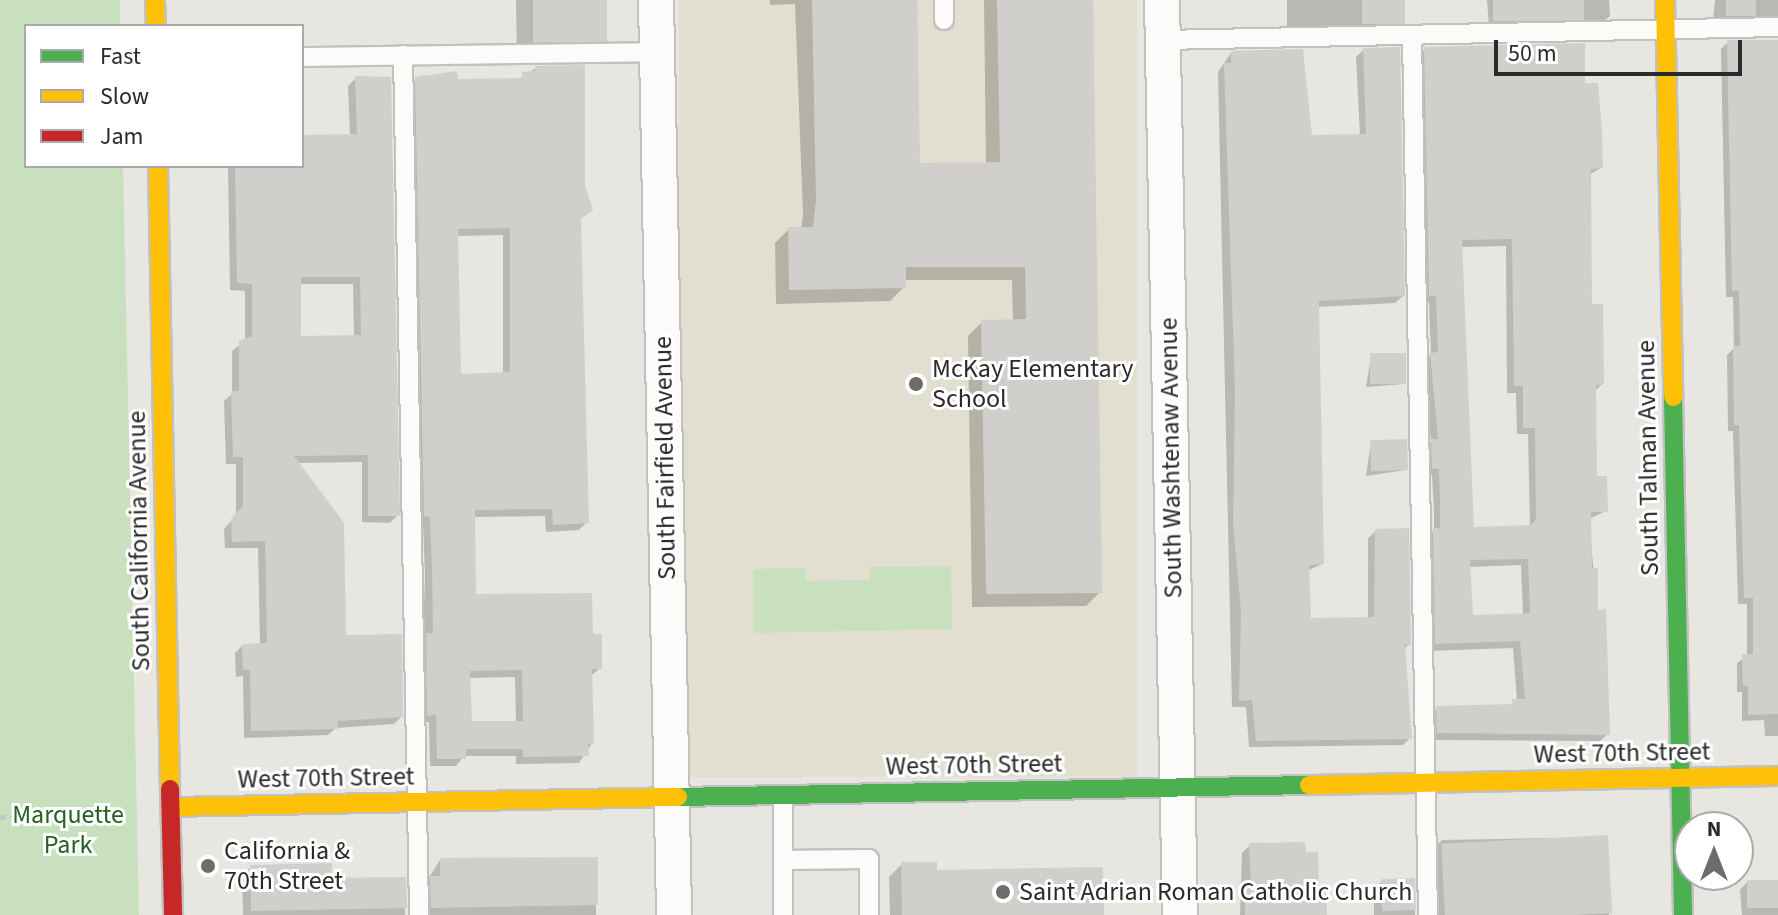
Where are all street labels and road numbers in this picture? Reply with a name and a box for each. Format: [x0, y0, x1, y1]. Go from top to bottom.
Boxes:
street label: South Washtenaw Avenue [1153, 317, 1189, 599]
street label: South Fairfield Avenue [647, 336, 683, 580]
street label: South Talman Avenue [1630, 340, 1666, 576]
street label: South California Avenue [121, 410, 157, 672]
street label: West 70th Street [1533, 736, 1711, 770]
street label: West 70th Street [885, 748, 1063, 782]
street label: West 70th Street [237, 761, 415, 795]

